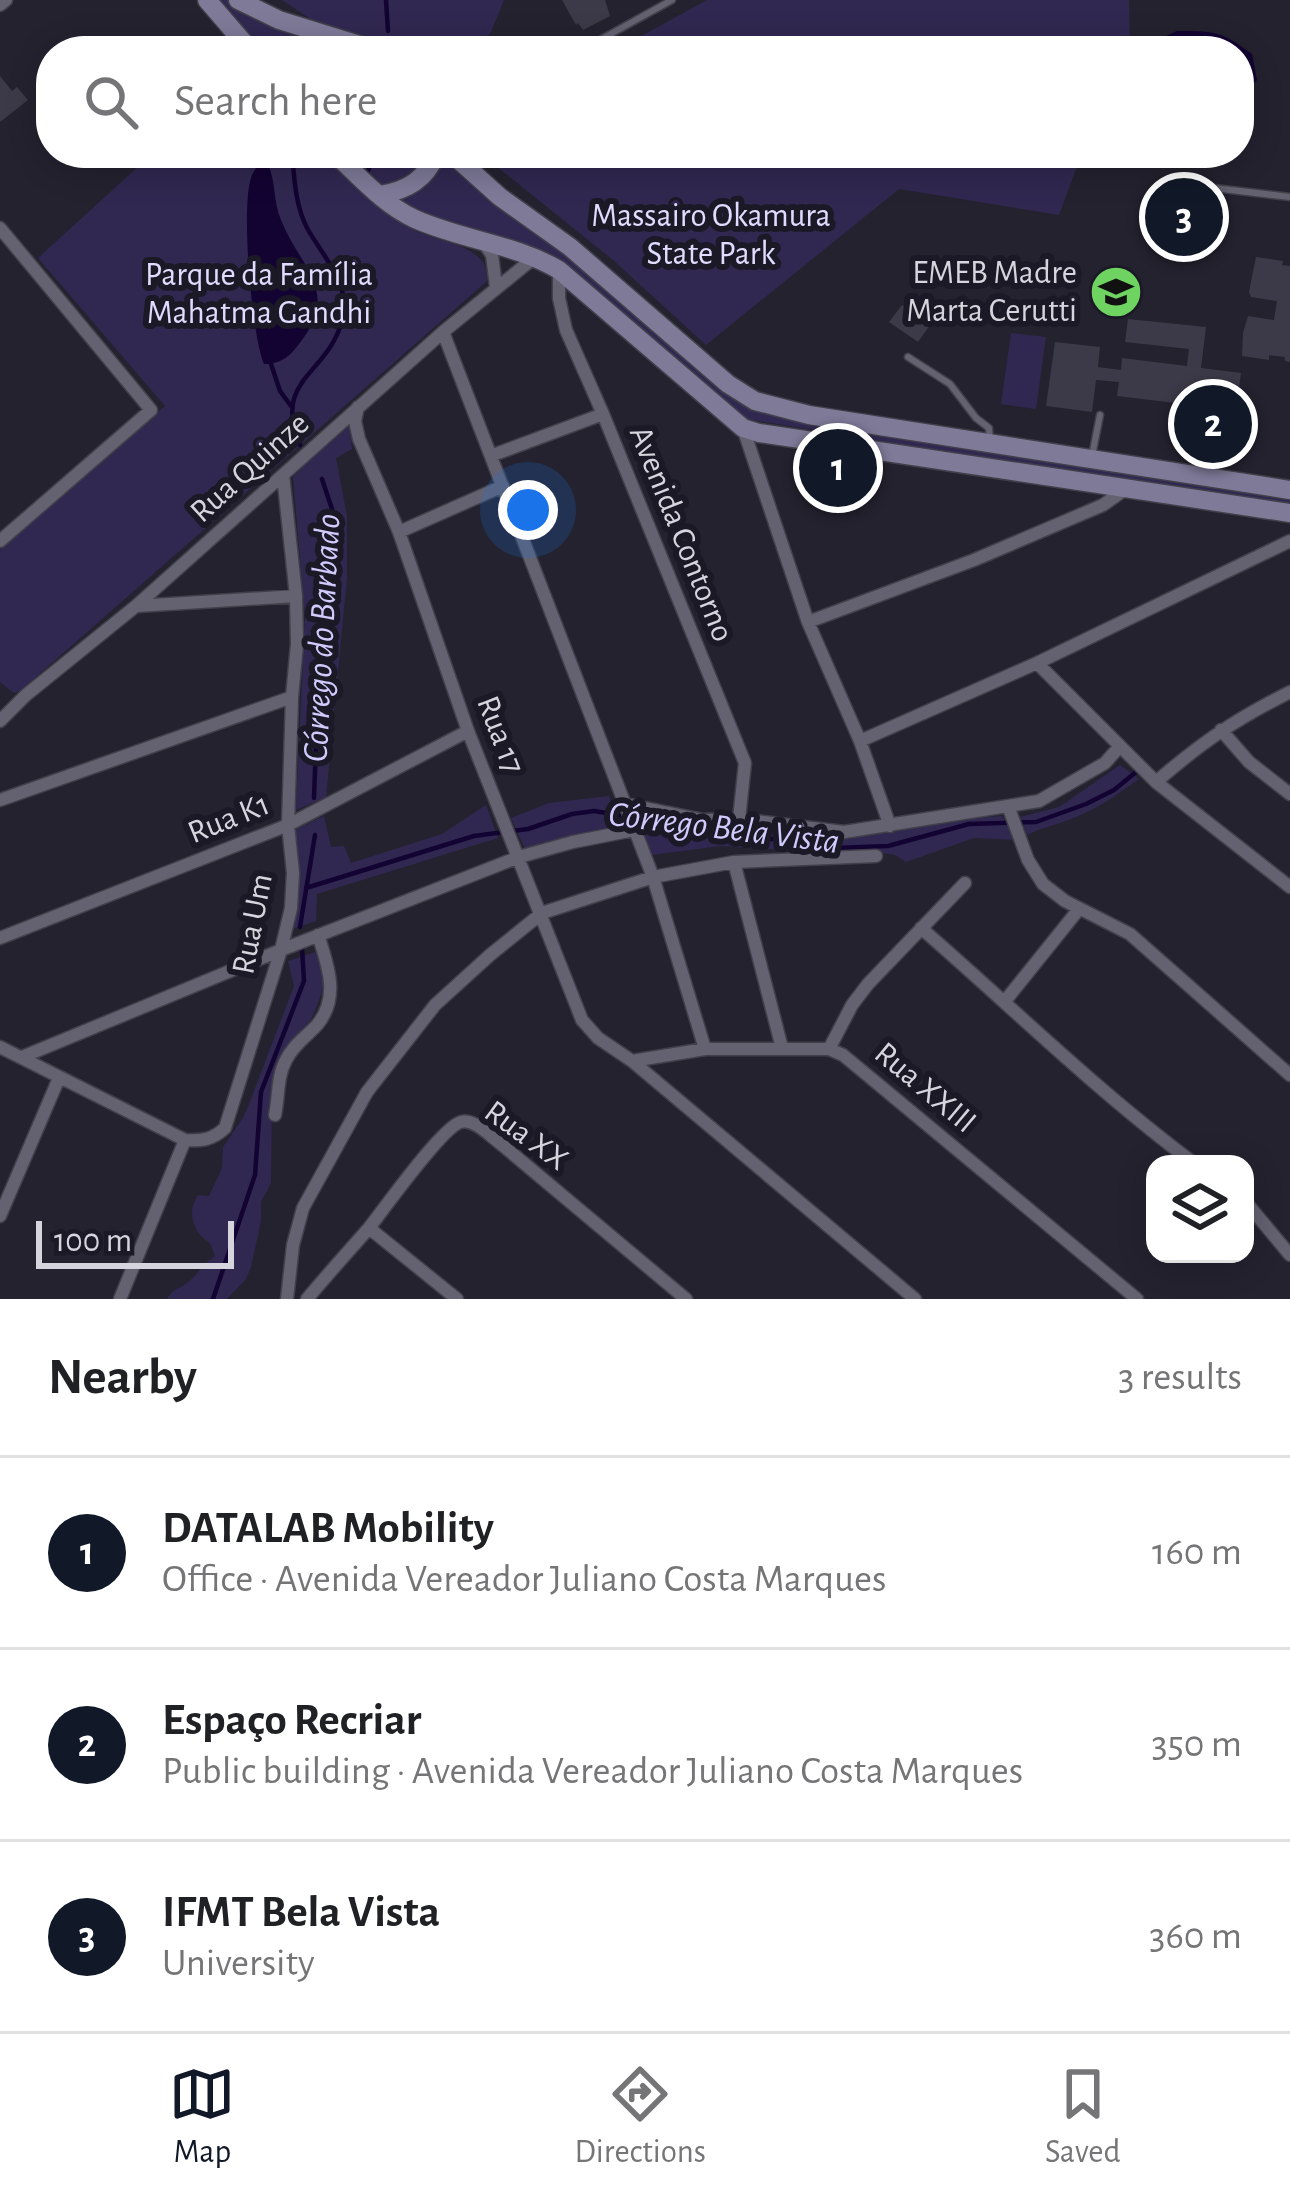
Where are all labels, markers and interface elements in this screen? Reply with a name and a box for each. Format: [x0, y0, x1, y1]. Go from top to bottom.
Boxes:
search box [36, 36, 1254, 168]
icon: search [78, 69, 144, 135]
text: Search here [174, 79, 377, 124]
pin: 3 [1145, 172, 1223, 262]
park label: Massairo Okamura State Park [591, 200, 831, 271]
place label: EMEB Madre Marta Cerutti [906, 257, 1077, 328]
park label: Parque da Família Mahatma Gandhi [145, 259, 373, 330]
school or university icon: EMEB Madre Marta Cerutti [1088, 264, 1144, 320]
pin: 2 [1174, 379, 1252, 469]
street label: Rua Quinze [185, 407, 315, 529]
street label: Avenida Contorno [623, 422, 739, 646]
pin: 1 [799, 423, 877, 513]
your location [498, 480, 558, 540]
water label: Córrego do Barbado [298, 513, 346, 763]
street label: Rua 17 [470, 692, 530, 778]
street label: Rua K1 [184, 788, 274, 850]
water label: Córrego Bela Vista [606, 796, 842, 860]
street label: Rua Um [227, 871, 279, 977]
street label: Rua XXIII [868, 1036, 982, 1140]
street label: Rua XX [478, 1095, 574, 1177]
map controls [1146, 1155, 1254, 1263]
button: layers [1146, 1155, 1254, 1263]
scale bar [36, 1215, 234, 1268]
text: 100 m [54, 1225, 132, 1258]
text: Nearby [48, 1352, 197, 1403]
text: 3 results [1118, 1358, 1242, 1397]
text: DATALAB Mobility [162, 1506, 494, 1551]
text: 1 [80, 1533, 94, 1572]
text: 160 m [1152, 1533, 1242, 1572]
text: Office · Avenida Vereador Juliano Costa Marques [162, 1560, 886, 1599]
text: Espaço Recriar [162, 1698, 421, 1743]
text: 2 [78, 1725, 96, 1764]
text: 350 m [1151, 1725, 1242, 1764]
text: Public building · Avenida Vereador Juliano Costa Marques [162, 1752, 1023, 1791]
text: IFMT Bela Vista [162, 1890, 440, 1935]
text: 3 [79, 1917, 95, 1956]
text: 360 m [1149, 1917, 1242, 1956]
text: University [162, 1944, 315, 1983]
tab: Map [169, 2061, 235, 2173]
tab: Directions [574, 2061, 706, 2173]
tab: Saved [1045, 2061, 1120, 2173]

